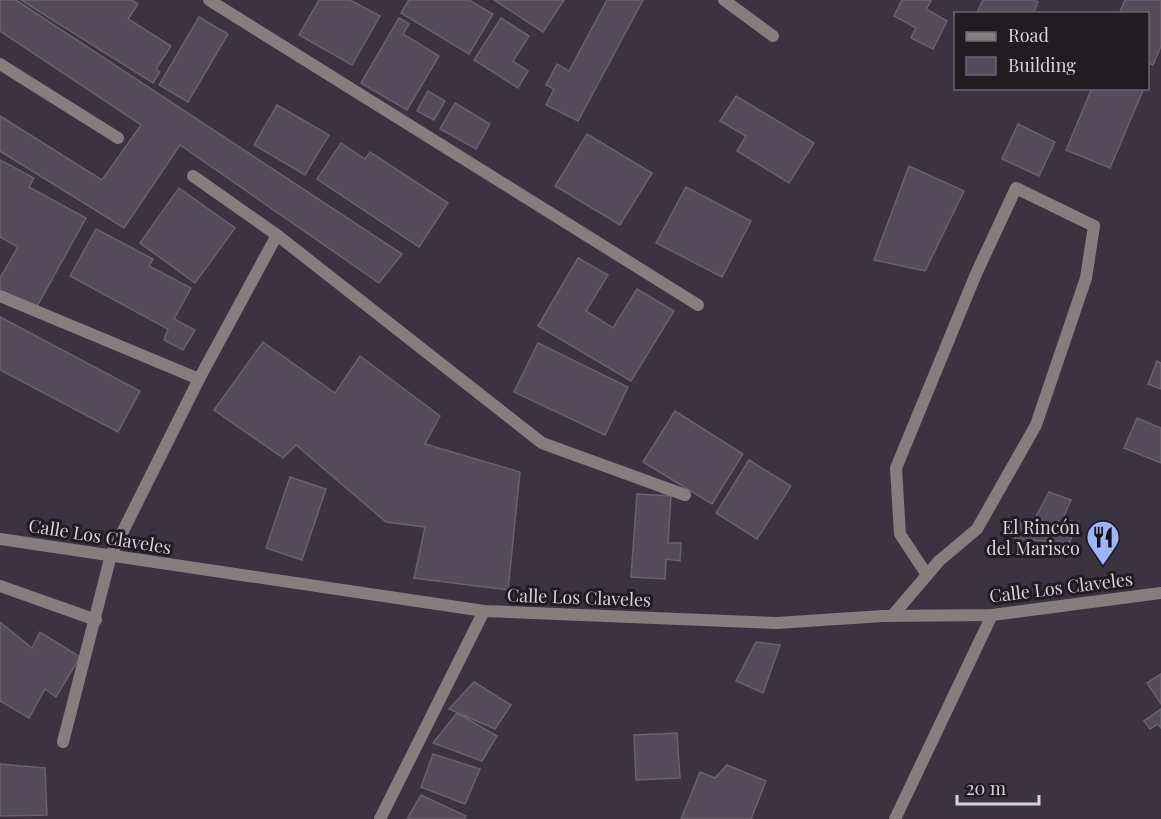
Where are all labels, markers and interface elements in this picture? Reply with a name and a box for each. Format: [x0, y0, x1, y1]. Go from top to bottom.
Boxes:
legend [954, 12, 1149, 90]
text: Road [1008, 23, 1049, 47]
text: Building [1008, 53, 1076, 77]
street label: Calle Los Claveles [27, 513, 173, 559]
place label: El Rincón del Marisco [986, 515, 1080, 560]
restaurant icon: El Rincón del Marisco [1085, 519, 1121, 566]
street label: Calle Los Claveles [988, 566, 1134, 608]
street label: Calle Los Claveles [506, 582, 652, 612]
scale bar [957, 768, 1040, 806]
text: 20 m [966, 776, 1006, 800]

